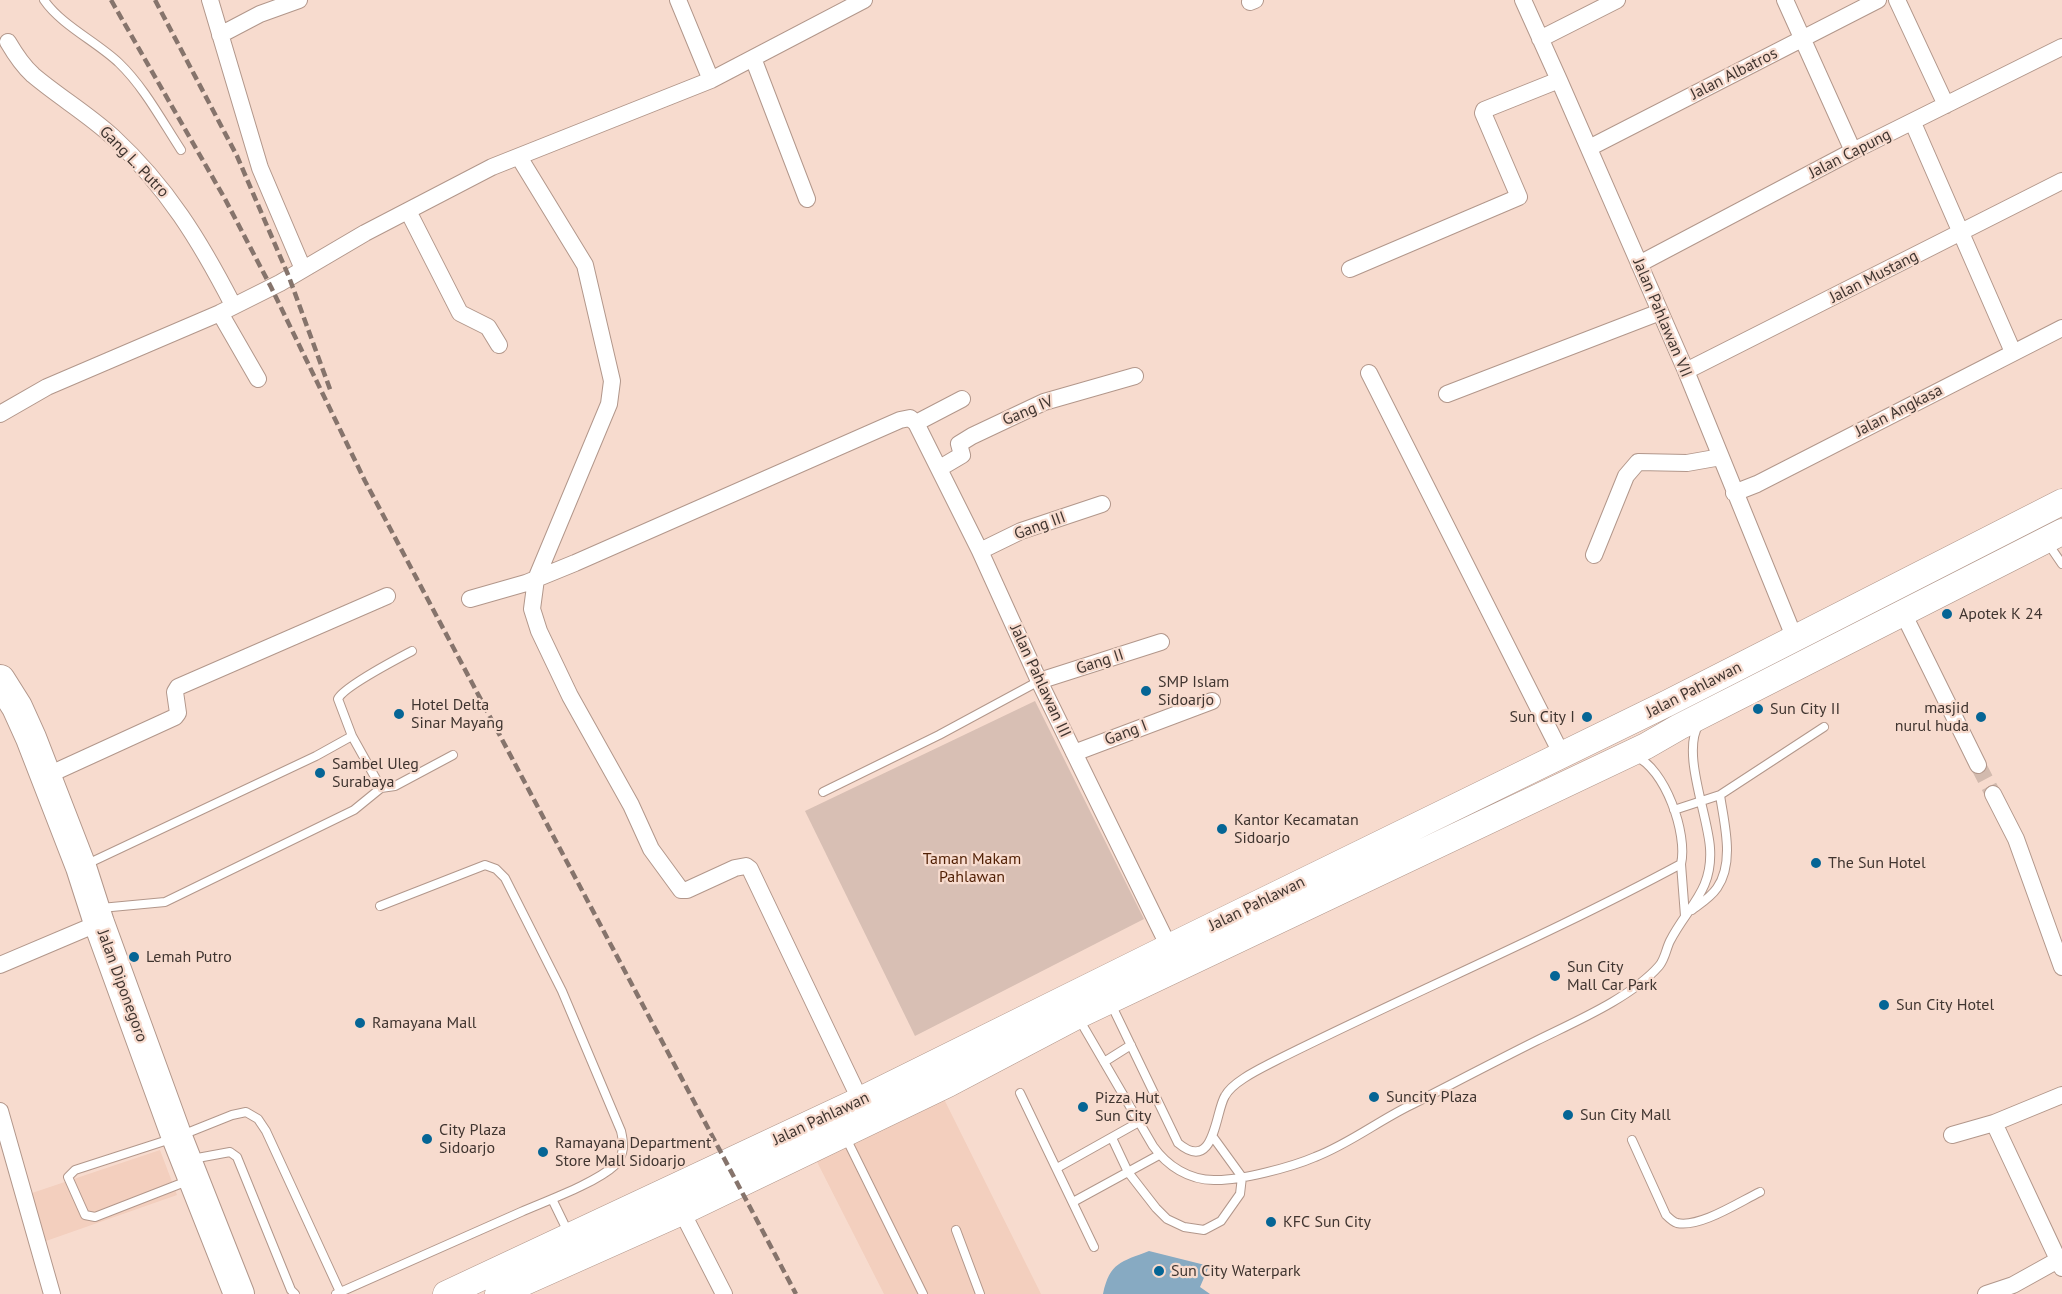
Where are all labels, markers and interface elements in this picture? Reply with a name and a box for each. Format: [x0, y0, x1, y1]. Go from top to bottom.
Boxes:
street label: Jalan Albatros [1687, 44, 1781, 104]
street label: Gang L. Putro [95, 122, 173, 202]
street label: Jalan Capung [1806, 125, 1894, 183]
street label: Jalan Mustang [1826, 246, 1922, 308]
street label: Jalan Pahlawan VII [1628, 256, 1696, 380]
street label: Jalan Angkasa [1852, 381, 1946, 441]
street label: Gang IV [1000, 392, 1056, 430]
street label: Gang III [1012, 508, 1068, 544]
place label: Apotek K 24 [1959, 604, 2042, 624]
marker: Apotek K 24 [1940, 607, 1954, 621]
street label: Jalan Pahlawan III [1005, 621, 1075, 741]
street label: Gang II [1074, 645, 1126, 679]
street label: Jalan Pahlawan [1643, 658, 1745, 722]
place label: SMP Islam Sidoarjo [1158, 672, 1229, 710]
marker: SMP Islam Sidoarjo [1139, 684, 1153, 698]
place label: Hotel Delta Sinar Mayang [411, 695, 504, 733]
place label: masjid nurul huda [1895, 698, 1969, 736]
place label: Sun City II [1770, 699, 1840, 719]
marker: Sun City II [1751, 702, 1765, 716]
marker: Hotel Delta Sinar Mayang [392, 707, 406, 721]
place label: Sun City I [1510, 707, 1575, 727]
marker: Sun City I [1580, 710, 1594, 724]
marker: masjid nurul huda [1974, 710, 1988, 724]
street label: Gang I [1102, 716, 1150, 750]
place label: Sambel Uleg Surabaya [332, 754, 419, 792]
marker: Sambel Uleg Surabaya [313, 766, 327, 780]
place label: Kantor Kecamatan Sidoarjo [1234, 810, 1359, 848]
marker: Kantor Kecamatan Sidoarjo [1215, 822, 1229, 836]
park label: Taman Makam Pahlawan [923, 849, 1021, 887]
place label: The Sun Hotel [1828, 853, 1926, 873]
marker: The Sun Hotel [1809, 856, 1823, 870]
street label: Jalan Pahlawan [1206, 872, 1308, 936]
street label: Jalan Diponegoro [93, 927, 151, 1045]
place label: Lemah Putro [146, 947, 232, 967]
marker: Lemah Putro [127, 950, 141, 964]
place label: Sun City Mall Car Park [1567, 957, 1657, 995]
marker: Sun City Mall Car Park [1548, 969, 1562, 983]
place label: Sun City Hotel [1896, 995, 1994, 1015]
marker: Sun City Hotel [1877, 998, 1891, 1012]
place label: Ramayana Mall [372, 1013, 477, 1033]
marker: Ramayana Mall [353, 1016, 367, 1030]
place label: Suncity Plaza [1386, 1087, 1477, 1107]
street label: Jalan Pahlawan [770, 1088, 872, 1150]
place label: Pizza Hut Sun City [1095, 1088, 1160, 1126]
marker: Suncity Plaza [1367, 1090, 1381, 1104]
marker: Pizza Hut Sun City [1076, 1100, 1090, 1114]
place label: Sun City Mall [1580, 1105, 1671, 1125]
marker: Sun City Mall [1561, 1108, 1575, 1122]
place label: City Plaza Sidoarjo [439, 1120, 506, 1158]
marker: City Plaza Sidoarjo [420, 1132, 434, 1146]
place label: Ramayana Department Store Mall Sidoarjo [555, 1133, 711, 1171]
marker: Ramayana Department Store Mall Sidoarjo [536, 1145, 550, 1159]
place label: KFC Sun City [1283, 1212, 1371, 1232]
marker: KFC Sun City [1264, 1215, 1278, 1229]
place label: Sun City Waterpark [1171, 1261, 1301, 1281]
marker: Sun City Waterpark [1152, 1264, 1166, 1278]

